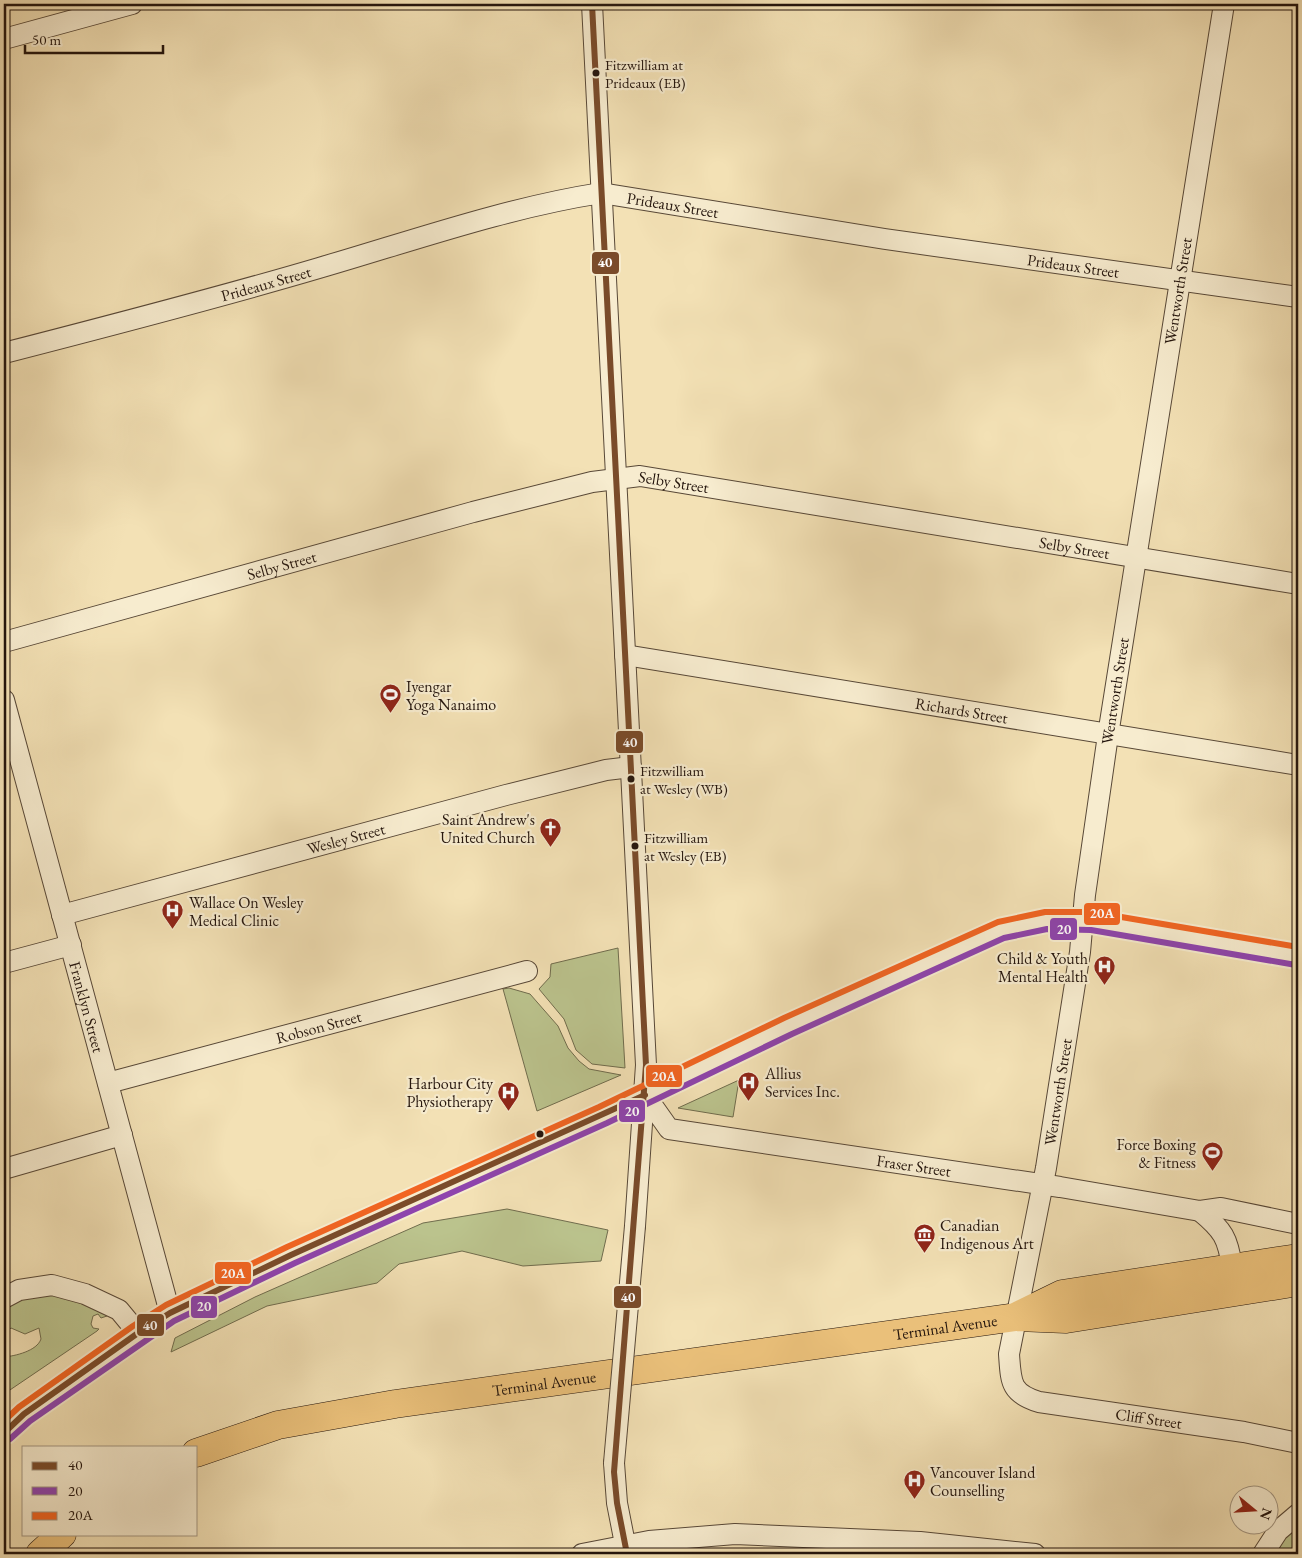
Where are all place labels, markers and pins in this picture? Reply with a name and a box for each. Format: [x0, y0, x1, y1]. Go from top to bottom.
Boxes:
place label: Fitzwilliam at Prideaux (EB) [605, 55, 686, 92]
marker: Fitzwilliam at Prideaux (EB) [591, 68, 601, 78]
place label: Iyengar Yoga Nanaimo [406, 676, 496, 715]
sports icon: Iyengar Yoga Nanaimo [378, 683, 402, 714]
place label: Fitzwilliam at Wesley (WB) [640, 761, 728, 798]
marker: Fitzwilliam at Wesley (WB) [626, 774, 636, 784]
place label: Saint Andrew's United Church [440, 809, 535, 848]
church icon: Saint Andrew's United Church [539, 816, 563, 847]
place label: Fitzwilliam at Wesley (EB) [644, 828, 727, 865]
marker: Fitzwilliam at Wesley (EB) [630, 841, 640, 851]
place label: Wallace On Wesley Medical Clinic [189, 892, 305, 931]
hospital icon: Wallace On Wesley Medical Clinic [161, 899, 185, 930]
place label: Child & Youth Mental Health [997, 948, 1088, 987]
hospital icon: Child & Youth Mental Health [1092, 955, 1116, 986]
place label: Allius Services Inc. [764, 1063, 840, 1102]
hospital icon: Allius Services Inc. [737, 1070, 761, 1101]
place label: Harbour City Physiotherapy [406, 1073, 494, 1112]
hospital icon: Harbour City Physiotherapy [497, 1080, 521, 1111]
unlabelled marker [535, 1129, 545, 1139]
place label: Force Boxing & Fitness [1116, 1134, 1197, 1173]
sports icon: Force Boxing & Fitness [1200, 1141, 1224, 1172]
place label: Canadian Indigenous Art [940, 1215, 1034, 1254]
museum icon: Canadian Indigenous Art [912, 1222, 936, 1253]
place label: Vancouver Island Counselling [930, 1462, 1036, 1501]
hospital icon: Vancouver Island Counselling [902, 1469, 926, 1500]

